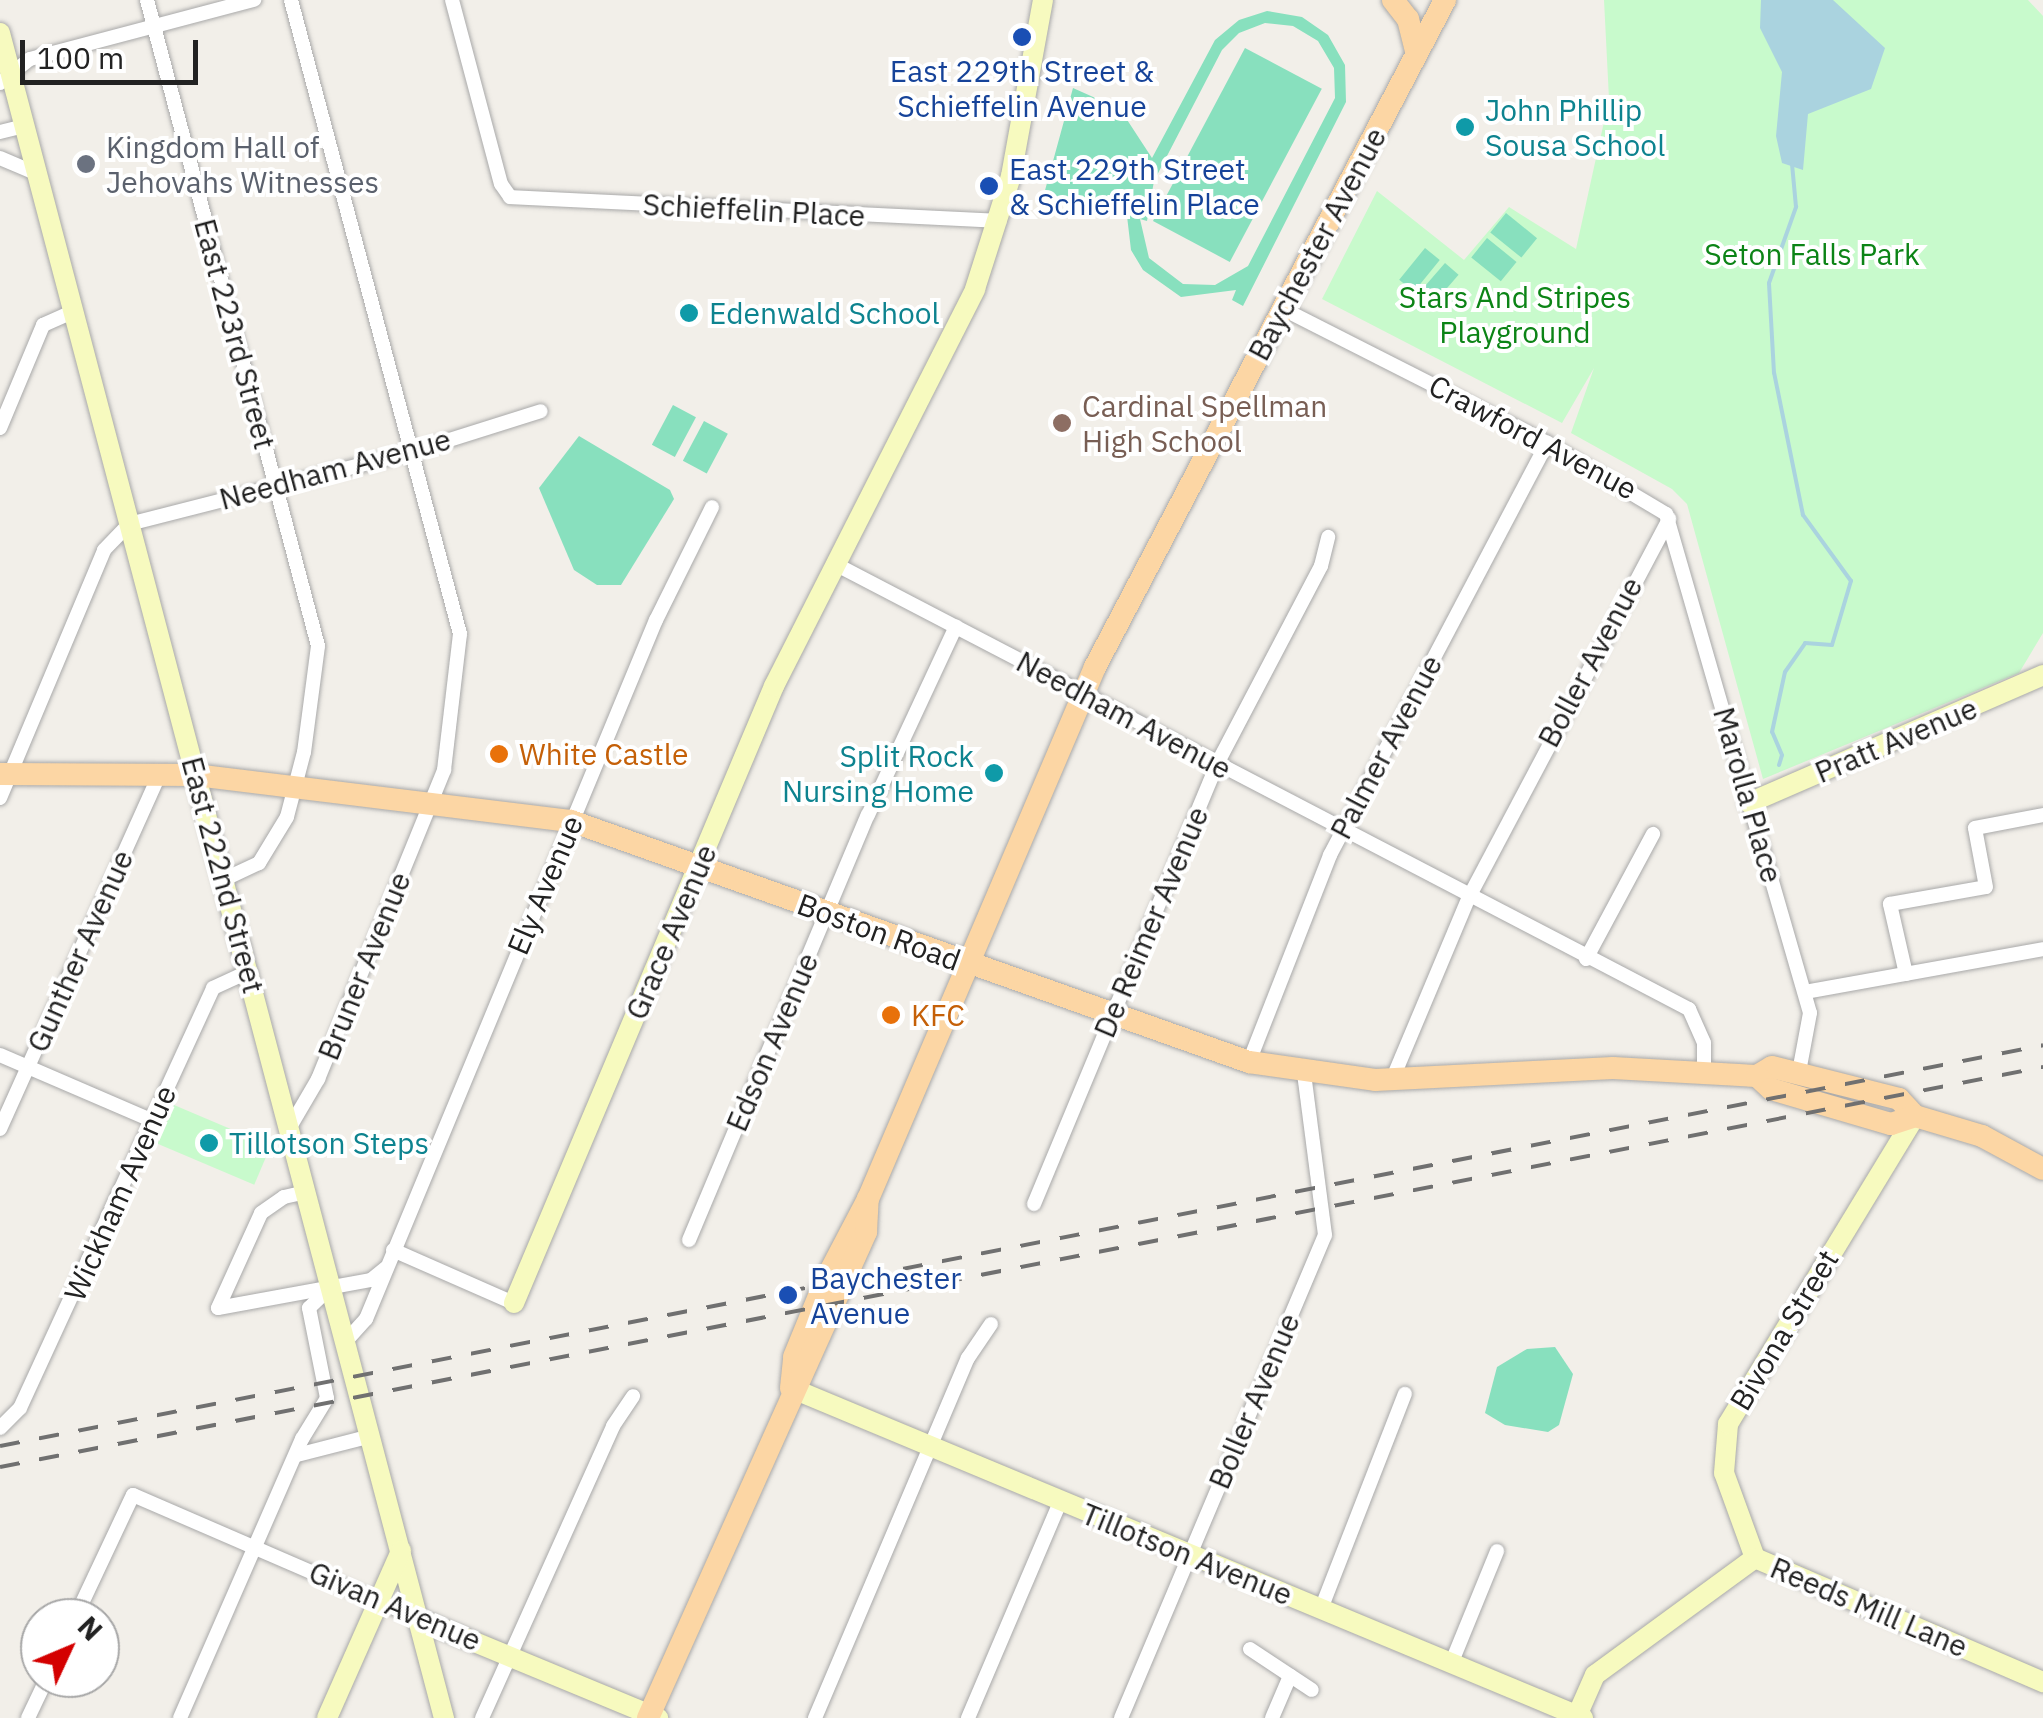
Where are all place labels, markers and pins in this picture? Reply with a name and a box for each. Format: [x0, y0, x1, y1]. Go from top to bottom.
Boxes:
marker: East 229th Street & Schieffelin Avenue [1011, 26, 1033, 48]
place label: East 229th Street & Schieffelin Avenue [890, 53, 1154, 124]
place label: John Phillip Sousa School [1485, 92, 1665, 162]
marker: John Phillip Sousa School [1454, 116, 1476, 138]
place label: Kingdom Hall of Jehovahs Witnesses [106, 129, 379, 200]
place label: East 229th Street & Schieffelin Place [1009, 151, 1260, 222]
marker: Kingdom Hall of Jehovahs Witnesses [75, 153, 97, 175]
marker: East 229th Street & Schieffelin Place [978, 175, 1000, 197]
place label: Edenwald School [709, 295, 940, 331]
marker: Edenwald School [678, 302, 700, 324]
place label: Cardinal Spellman High School [1082, 388, 1327, 458]
marker: Cardinal Spellman High School [1051, 412, 1073, 434]
place label: White Castle [519, 736, 688, 772]
place label: Split Rock Nursing Home [782, 738, 974, 808]
marker: White Castle [488, 743, 510, 765]
marker: Split Rock Nursing Home [983, 762, 1005, 784]
place label: KFC [911, 997, 965, 1033]
marker: KFC [880, 1004, 902, 1026]
place label: Tillotson Steps [229, 1125, 429, 1161]
marker: Tillotson Steps [198, 1132, 220, 1154]
place label: Baychester Avenue [810, 1260, 961, 1330]
marker: Baychester Avenue [775, 1282, 801, 1308]

